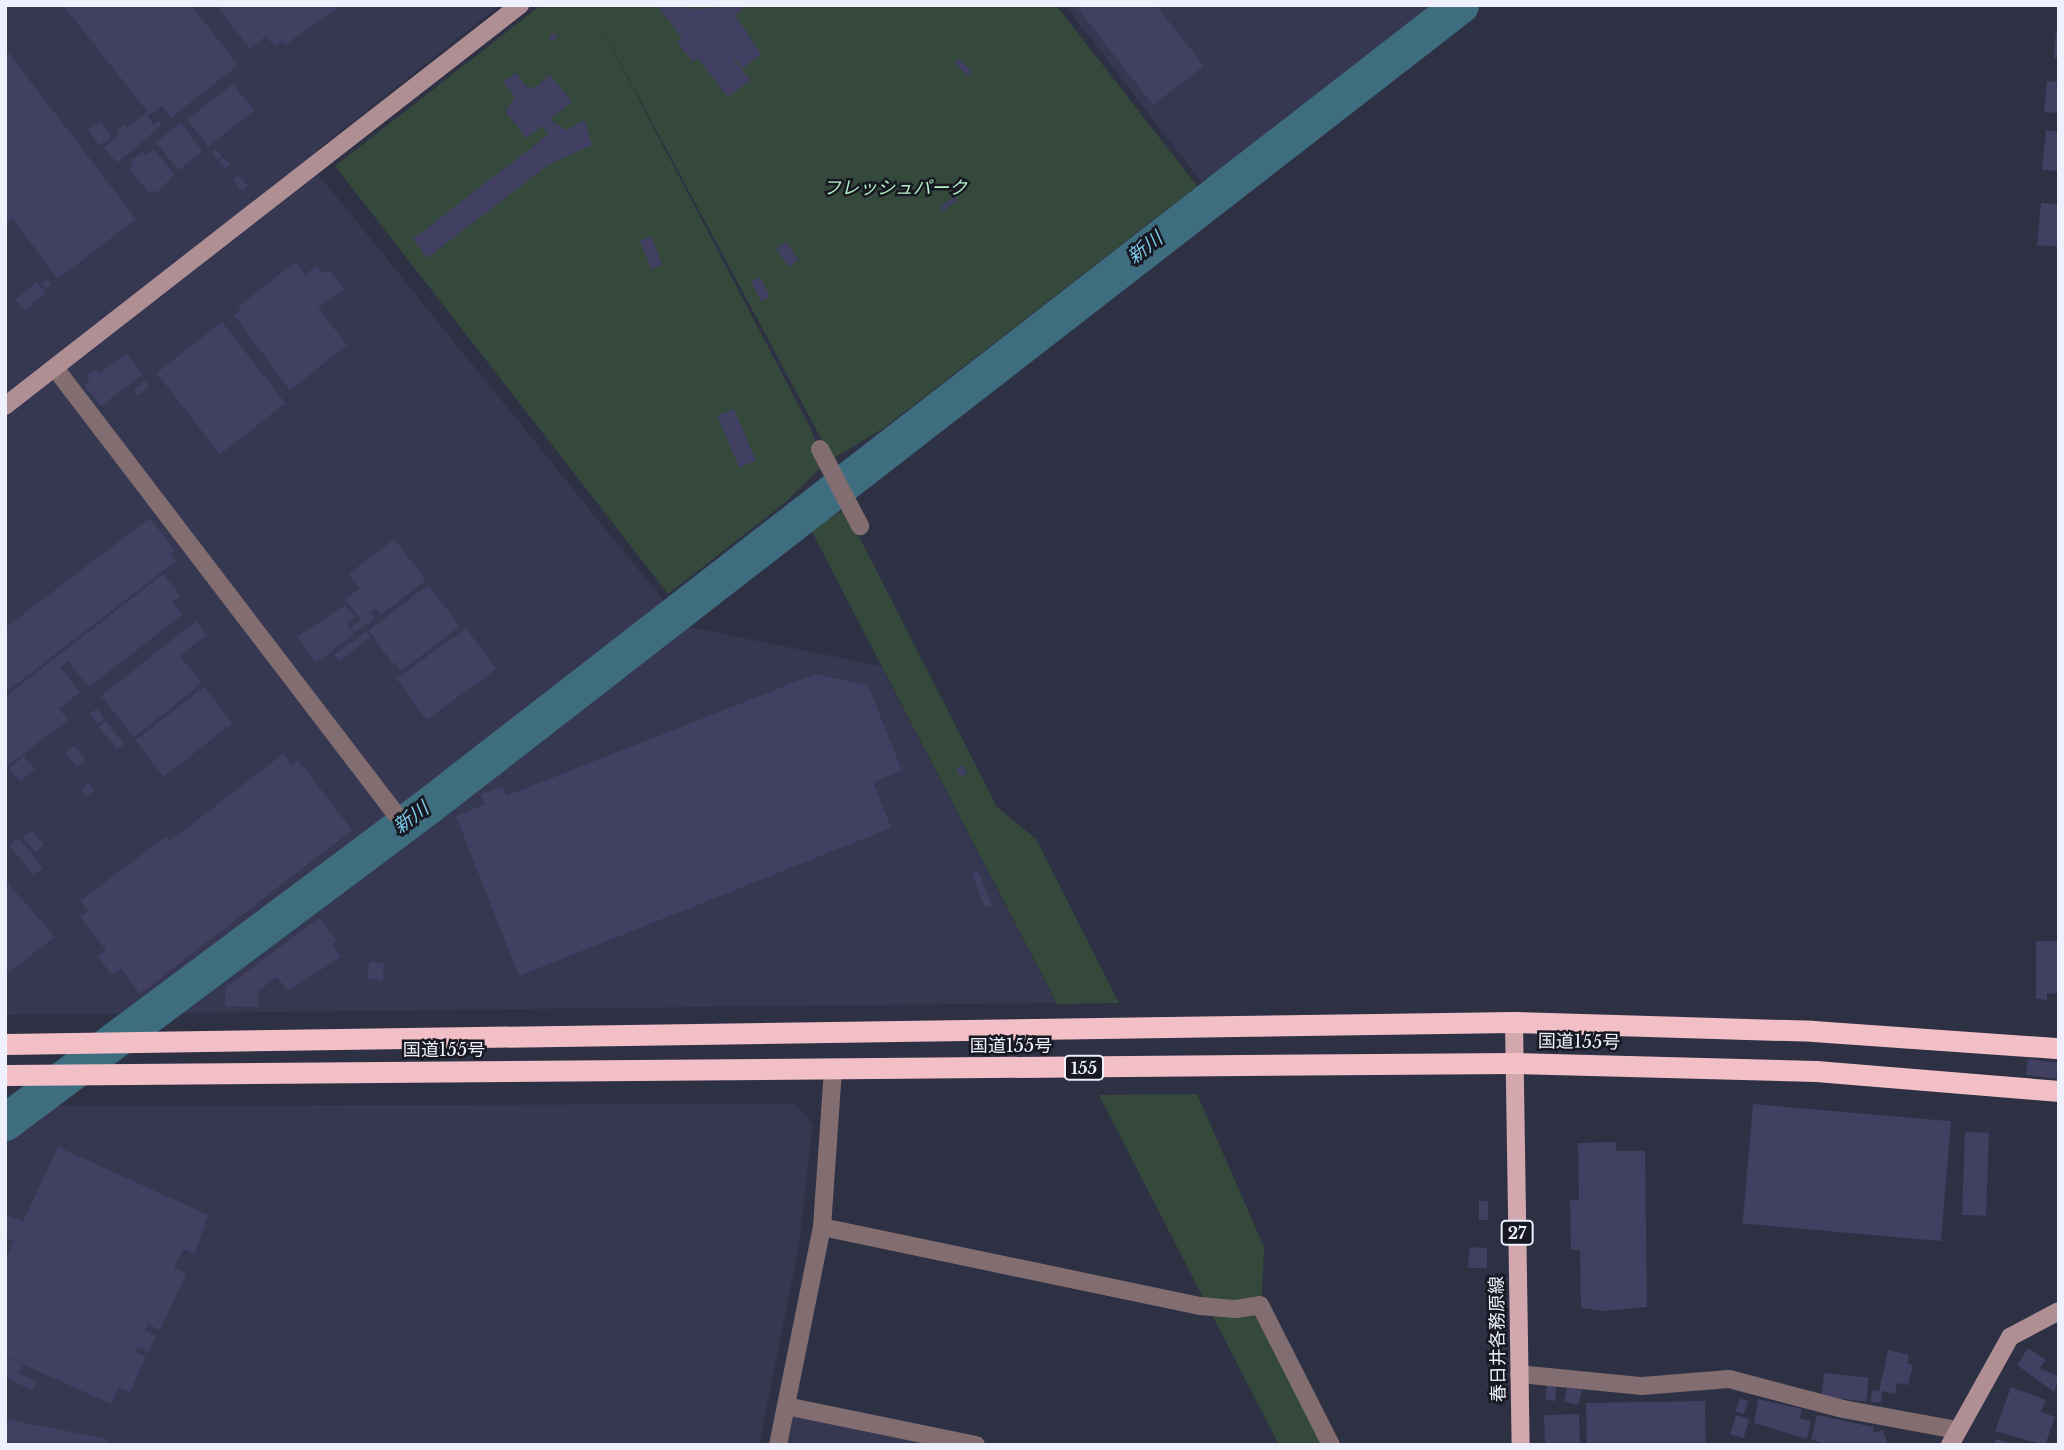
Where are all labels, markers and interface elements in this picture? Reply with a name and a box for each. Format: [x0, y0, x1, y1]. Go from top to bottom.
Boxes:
park label: フレッシュパーク [823, 177, 967, 199]
water label: 新川 [1123, 227, 1167, 269]
water label: 新川 [389, 797, 433, 839]
street label: 国道155号 [1538, 1030, 1620, 1054]
street label: 国道155号 [970, 1035, 1052, 1057]
street label: 国道155号 [403, 1039, 485, 1061]
road number: 155 [1063, 1056, 1105, 1080]
road number: 27 [1500, 1220, 1534, 1246]
street label: 春日井各務原線 [1486, 1276, 1510, 1402]

